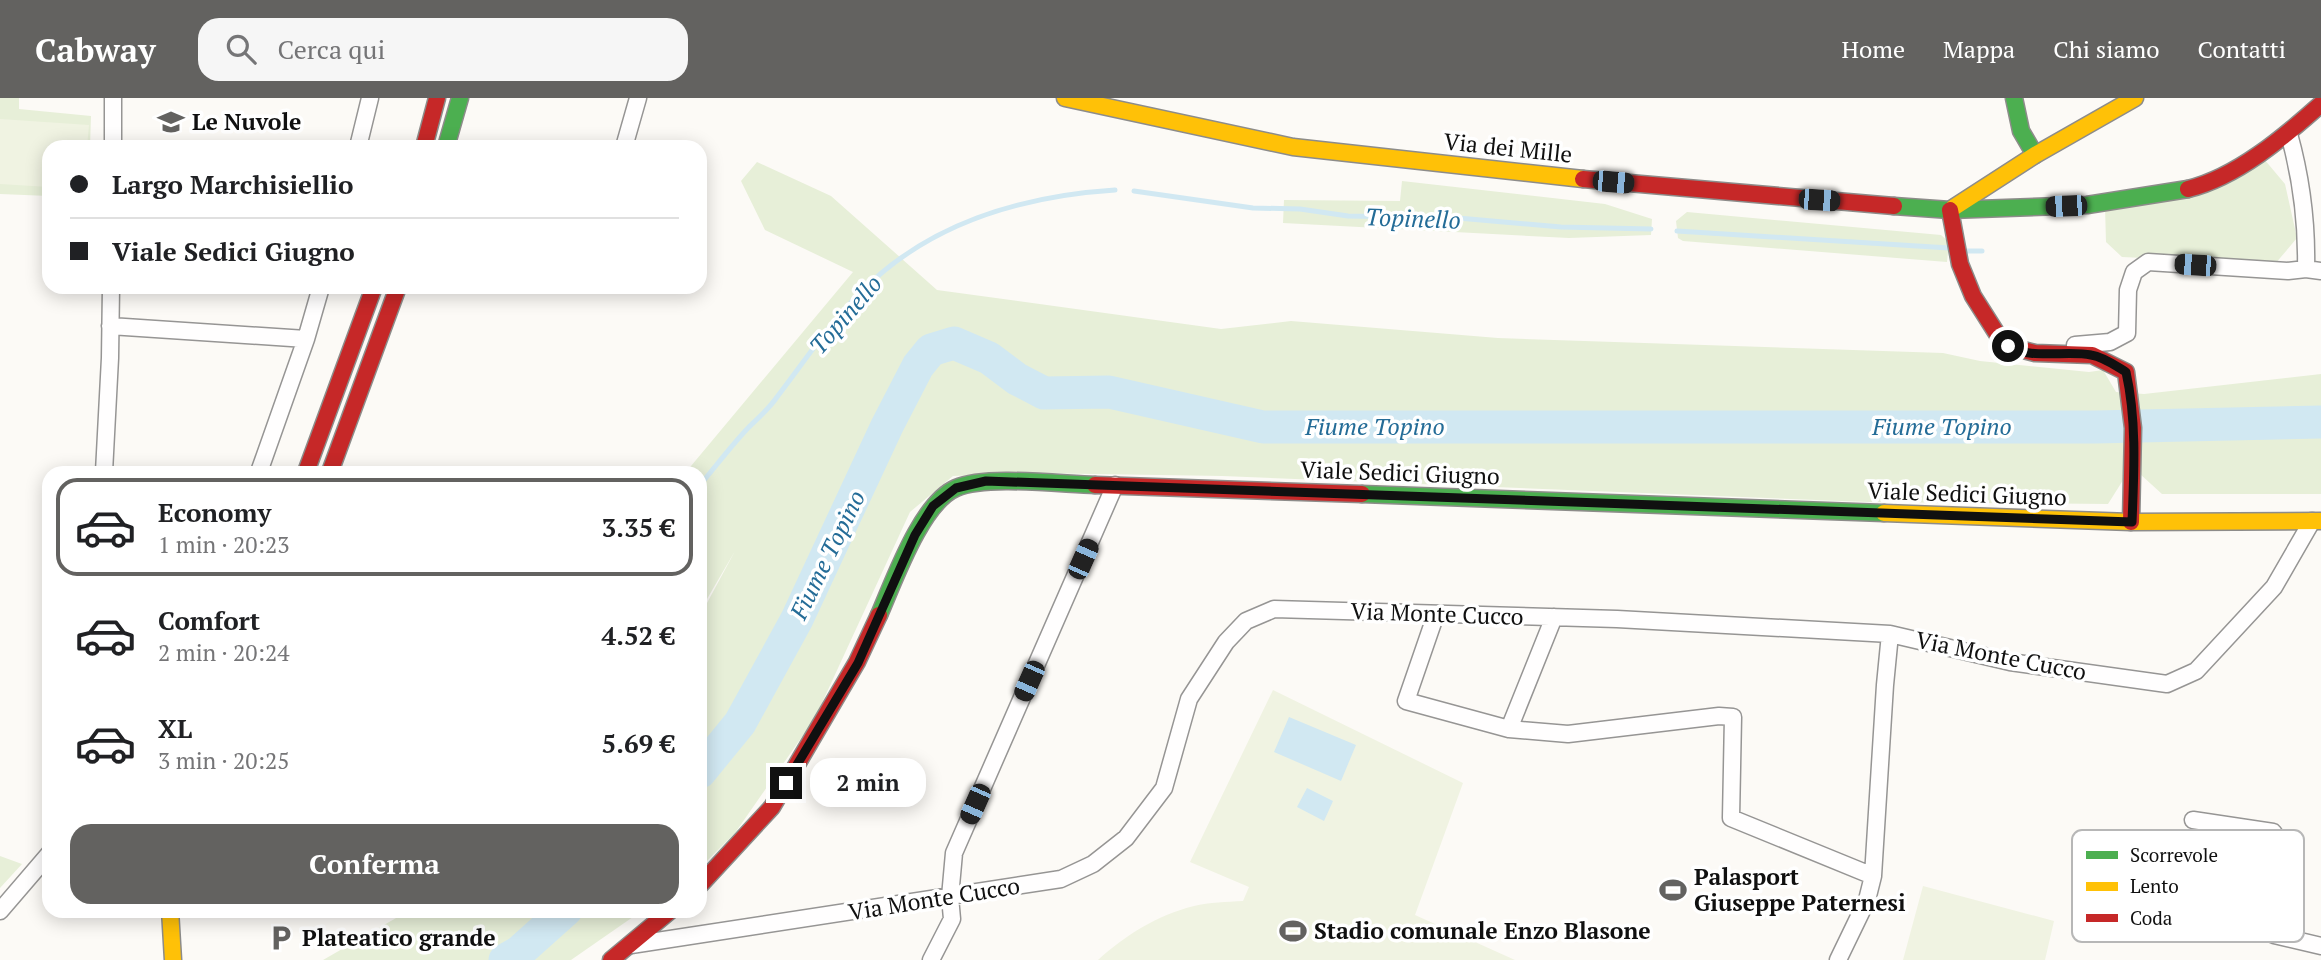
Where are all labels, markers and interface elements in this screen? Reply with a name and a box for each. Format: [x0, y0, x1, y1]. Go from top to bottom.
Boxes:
search box [198, 18, 688, 81]
text: Cabway [35, 28, 156, 71]
icon: search [222, 30, 260, 68]
text: Cerca qui [278, 32, 385, 66]
text: Home [1841, 33, 1905, 65]
text: Mappa [1943, 33, 2015, 65]
text: Chi siamo [2053, 33, 2160, 65]
text: Contatti [2198, 33, 2286, 65]
place label: Le Nuvole [192, 106, 301, 137]
school or university icon: Le Nuvole [156, 107, 186, 137]
street label: Via dei Mille [1442, 125, 1574, 170]
text: Largo Marchisiellio [112, 167, 353, 201]
car [1592, 170, 1635, 194]
car [1798, 188, 1841, 212]
car [2045, 195, 2088, 217]
water label: Topinello [1365, 200, 1461, 236]
text: Viale Sedici Giugno [112, 234, 355, 268]
car [2174, 253, 2217, 277]
water label: Topinello [802, 268, 889, 361]
route start [1992, 330, 2024, 362]
water label: Fiume Topino [1304, 410, 1445, 442]
water label: Fiume Topino [1871, 410, 2012, 442]
street label: Viale Sedici Giugno [1300, 454, 1500, 491]
street label: Viale Sedici Giugno [1867, 475, 2067, 512]
water label: Fiume Topino [782, 485, 872, 625]
text: Economy [158, 495, 271, 529]
icon: car [74, 496, 137, 559]
text: 3.35 € [602, 510, 675, 544]
text: 1 min · 20:23 [158, 529, 290, 560]
car [1065, 536, 1102, 582]
street label: Via Monte Cucco [1350, 595, 1524, 632]
text: Comfort [158, 603, 260, 637]
icon: car [74, 604, 137, 667]
text: 4.52 € [602, 618, 675, 652]
street label: Via Monte Cucco [1913, 624, 2089, 687]
text: 2 min · 20:24 [158, 637, 290, 668]
car [1011, 658, 1048, 704]
text: XL [158, 711, 192, 745]
icon: car [74, 712, 137, 775]
text: 5.69 € [602, 726, 675, 760]
text: 3 min · 20:25 [158, 745, 290, 776]
callout: 2 min [810, 758, 926, 808]
route end [770, 767, 802, 799]
text: 2 min [837, 767, 899, 798]
car [957, 781, 994, 827]
button: Conferma [70, 824, 679, 904]
legend [2072, 830, 2304, 942]
text: Scorrevole [2130, 842, 2218, 867]
place label: Palasport Giuseppe Paternesi [1694, 861, 1906, 918]
street label: Via Monte Cucco [846, 870, 1022, 927]
text: Lento [2130, 873, 2179, 898]
sports icon: Palasport Giuseppe Paternesi [1658, 875, 1688, 905]
text: Coda [2130, 905, 2173, 930]
place label: Stadio comunale Enzo Blasone [1314, 915, 1651, 946]
sports icon: Stadio comunale Enzo Blasone [1278, 916, 1308, 946]
place label: Plateatico grande [302, 922, 496, 953]
parking icon: Plateatico grande [266, 923, 296, 953]

